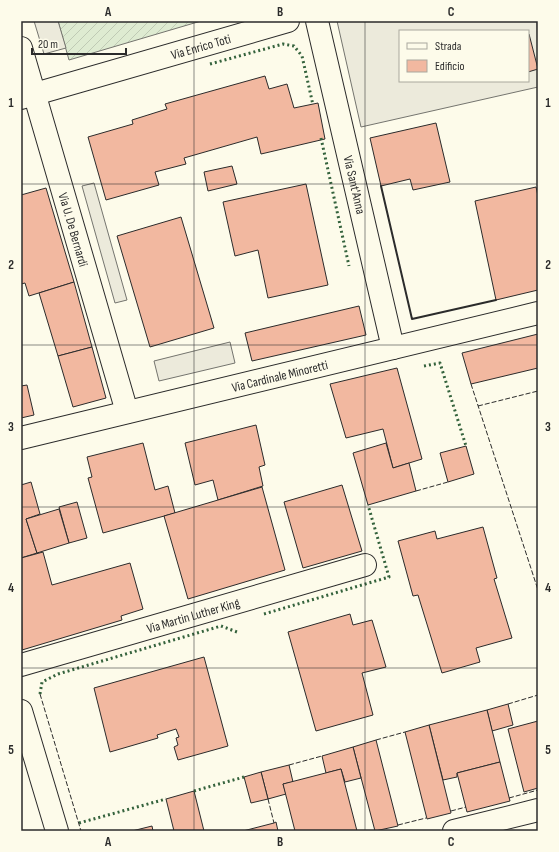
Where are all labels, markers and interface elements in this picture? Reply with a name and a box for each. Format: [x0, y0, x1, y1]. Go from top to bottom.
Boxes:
text: A [104, 4, 112, 20]
text: B [277, 4, 283, 20]
text: C [448, 4, 455, 20]
scale bar [32, 30, 126, 56]
legend [399, 30, 529, 82]
street label: Via Enrico Toti [169, 31, 233, 63]
text: 20 m [38, 37, 58, 52]
text: Strada [435, 39, 462, 54]
text: Edificio [435, 59, 464, 74]
text: 1 [8, 95, 14, 111]
text: 1 [545, 95, 551, 111]
street label: Via Sant'Anna [340, 154, 369, 216]
street label: Via U. De Bernardi [55, 191, 91, 269]
text: 2 [8, 257, 14, 273]
text: 2 [545, 257, 551, 273]
street label: Via Cardinale Minoretti [230, 357, 329, 396]
text: 3 [8, 419, 14, 435]
text: 3 [545, 419, 551, 435]
text: 4 [8, 580, 14, 596]
text: 4 [545, 580, 551, 596]
street label: Via Martin Luther King [145, 595, 241, 637]
text: 5 [8, 742, 14, 758]
text: 5 [545, 742, 551, 758]
text: A [104, 834, 112, 850]
text: B [277, 834, 283, 850]
text: C [448, 834, 455, 850]

